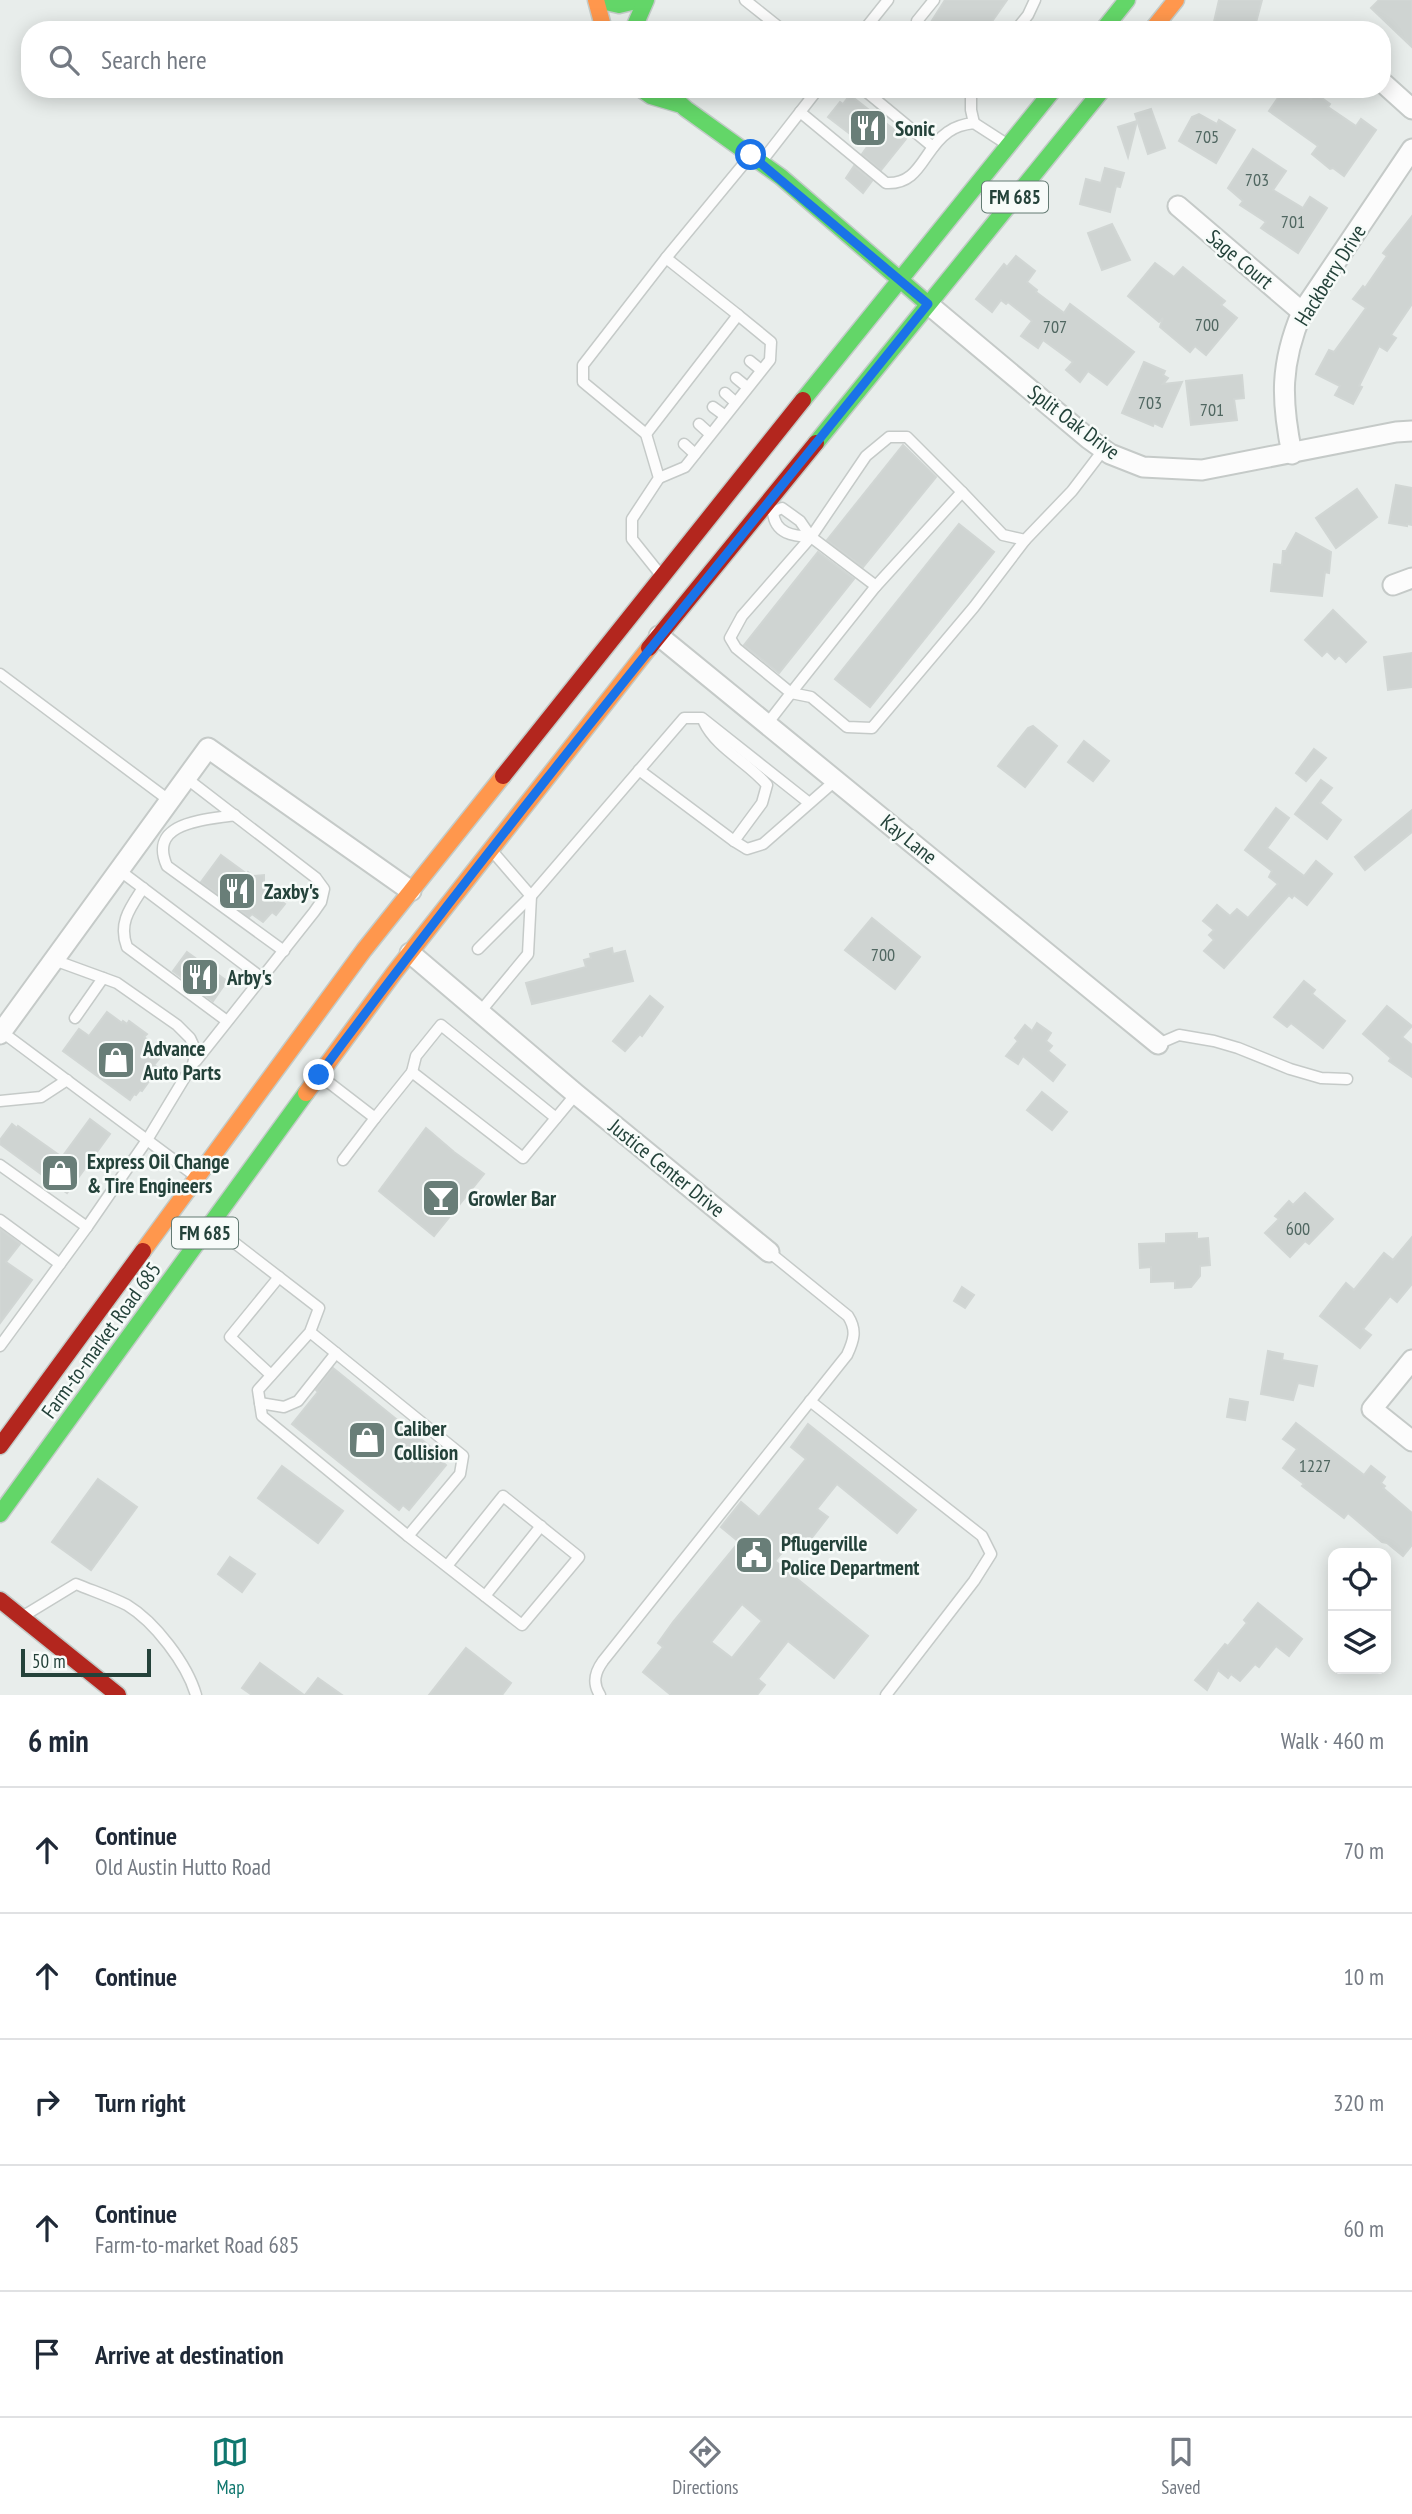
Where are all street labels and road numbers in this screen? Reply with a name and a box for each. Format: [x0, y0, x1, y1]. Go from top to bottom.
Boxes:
road number: FM 685 [982, 182, 1048, 212]
street label: Hackberry Drive [1288, 219, 1372, 331]
street label: Sage Court [1201, 223, 1279, 295]
street label: Split Oak Drive [1023, 379, 1125, 465]
street label: Kay Lane [875, 808, 943, 870]
street label: Justice Center Drive [603, 1112, 730, 1223]
road number: FM 685 [172, 1218, 238, 1248]
street label: Farm-to-market Road 685 [35, 1257, 167, 1423]

